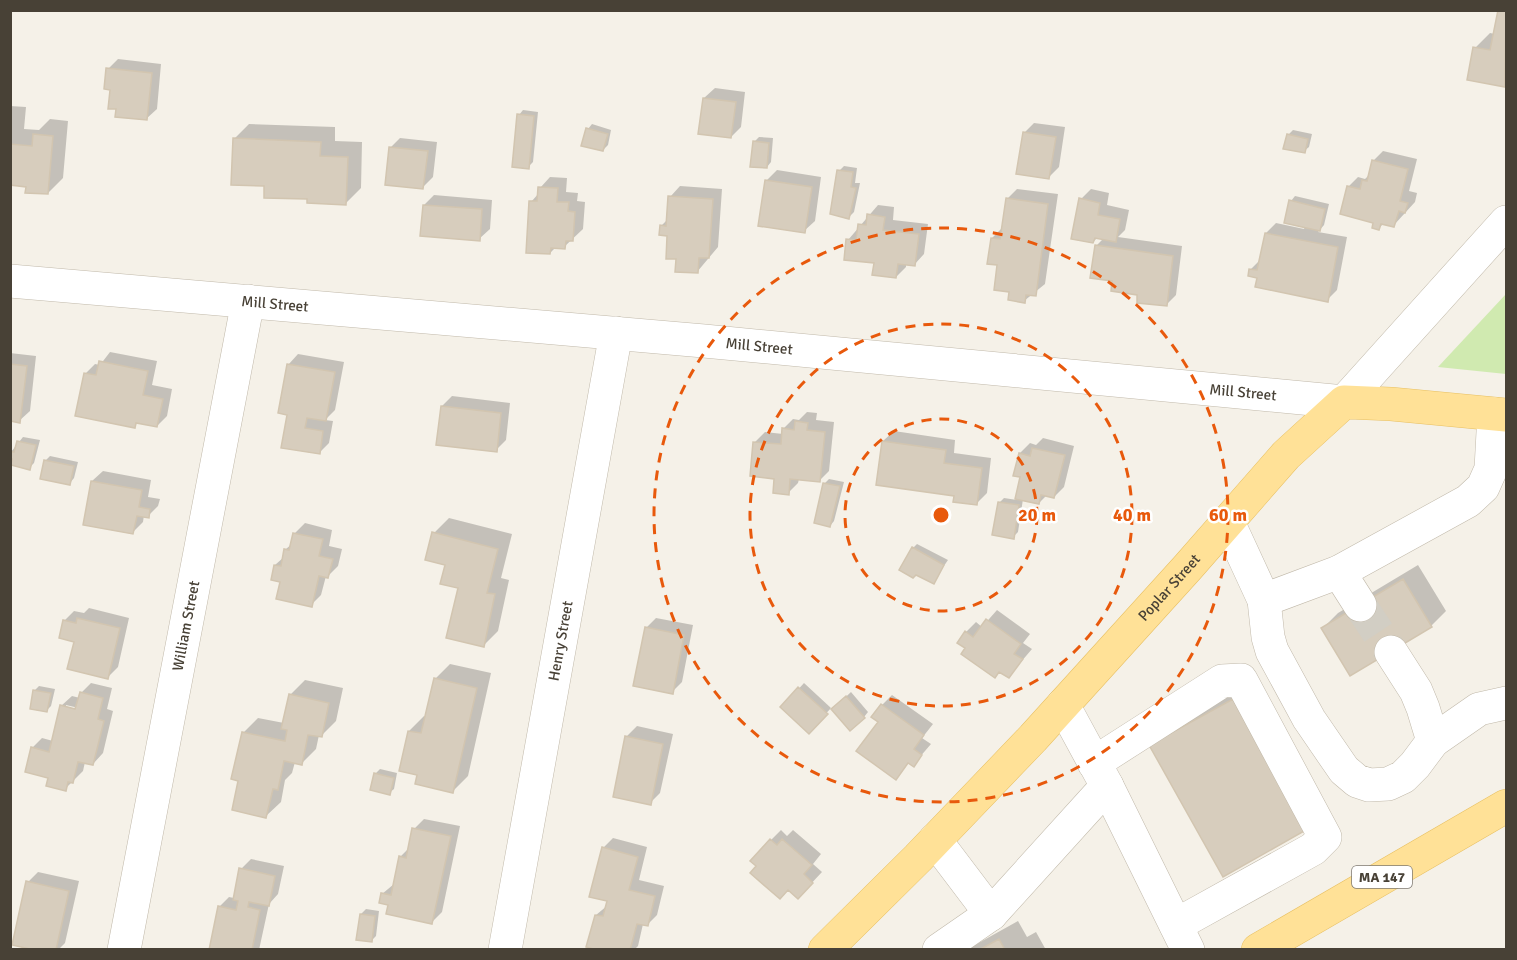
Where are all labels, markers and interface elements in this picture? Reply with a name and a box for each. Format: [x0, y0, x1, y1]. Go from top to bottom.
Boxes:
street label: Mill Street [241, 292, 309, 316]
street label: Mill Street [725, 334, 794, 358]
street label: Mill Street [1209, 380, 1277, 405]
text: 20 m [1018, 504, 1056, 526]
text: 40 m [1113, 504, 1151, 526]
text: 60 m [1209, 504, 1247, 526]
centre of rings [931, 505, 951, 525]
street label: Poplar Street [1134, 550, 1204, 625]
street label: William Street [169, 579, 203, 672]
street label: Henry Street [545, 599, 577, 683]
road number: MA 147 [1352, 866, 1412, 888]

